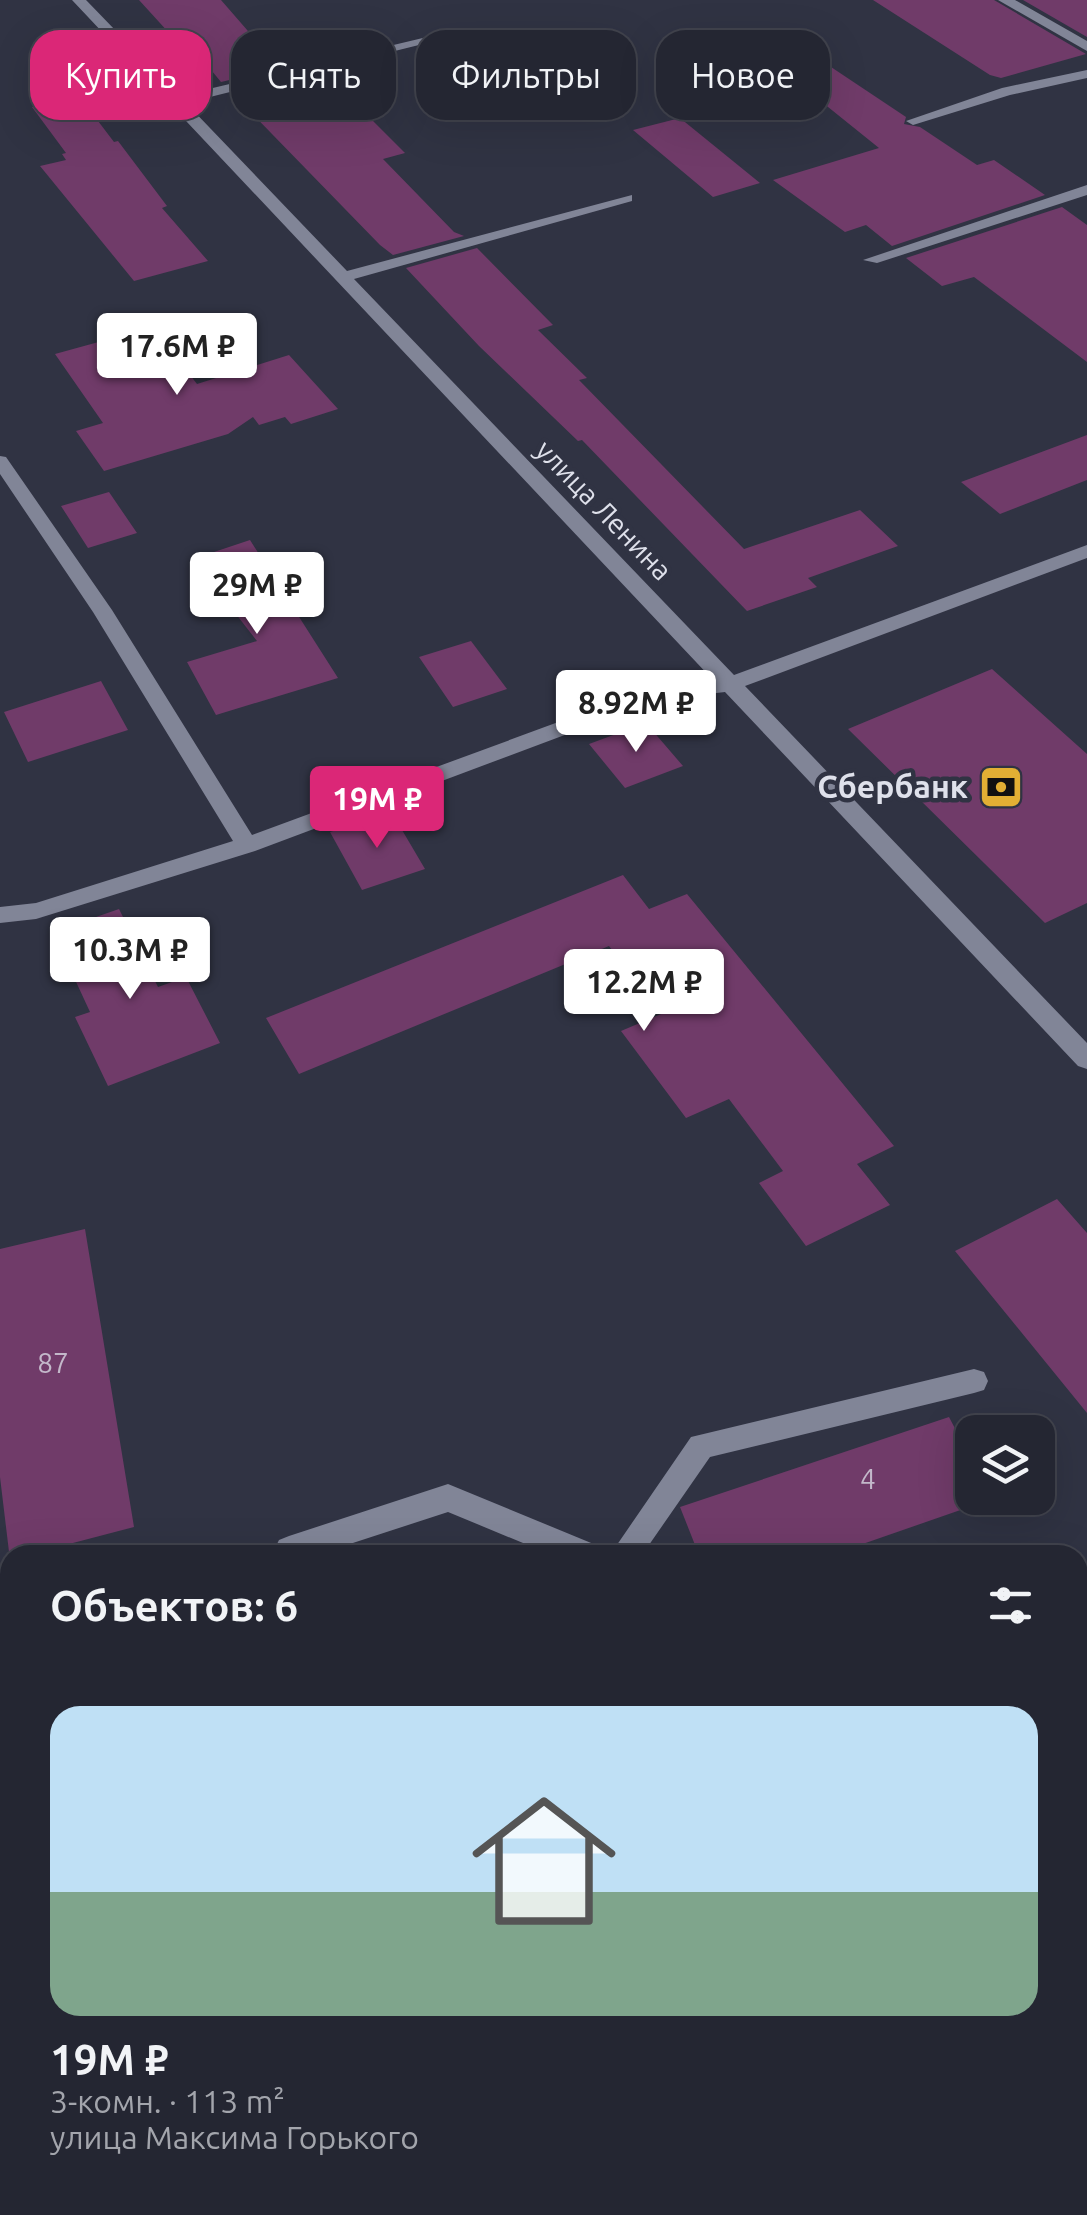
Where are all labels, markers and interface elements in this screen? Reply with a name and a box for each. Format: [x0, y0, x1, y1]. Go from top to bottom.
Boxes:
chip: Купить [30, 30, 211, 120]
chip: Снять [231, 30, 396, 120]
chip: Фильтры [416, 30, 636, 120]
chip: Новое [656, 30, 830, 120]
pin: 17.6M ₽ [85, 313, 269, 398]
text: 17.6M ₽ [119, 327, 235, 363]
street label: улица Ленина [530, 434, 679, 586]
pin: 29M ₽ [187, 552, 327, 637]
text: 29M ₽ [212, 566, 302, 602]
pin: 8.92M ₽ [544, 670, 728, 755]
text: 8.92M ₽ [578, 684, 694, 720]
bank icon: Сбербанк [978, 764, 1024, 810]
pin: 19M ₽ [307, 766, 447, 851]
place label: Сбербанк [817, 768, 968, 804]
text: 19M ₽ [332, 780, 422, 816]
pin: 10.3M ₽ [38, 917, 222, 1002]
text: 10.3M ₽ [72, 931, 188, 967]
pin: 12.2M ₽ [552, 949, 736, 1034]
text: 12.2M ₽ [586, 963, 702, 999]
house number: 87 [37, 1347, 69, 1378]
map controls [955, 1415, 1055, 1515]
button: layers [955, 1415, 1055, 1515]
house number: 4 [860, 1463, 876, 1494]
icon: filters [983, 1578, 1038, 1633]
text: Объектов: 6 [50, 1582, 298, 1629]
icon: home [454, 1771, 634, 1951]
text: 19M ₽ [50, 2036, 168, 2083]
text: 3-комн. · 113 m² [50, 2083, 285, 2119]
text: улица Максима Горького [50, 2119, 419, 2155]

